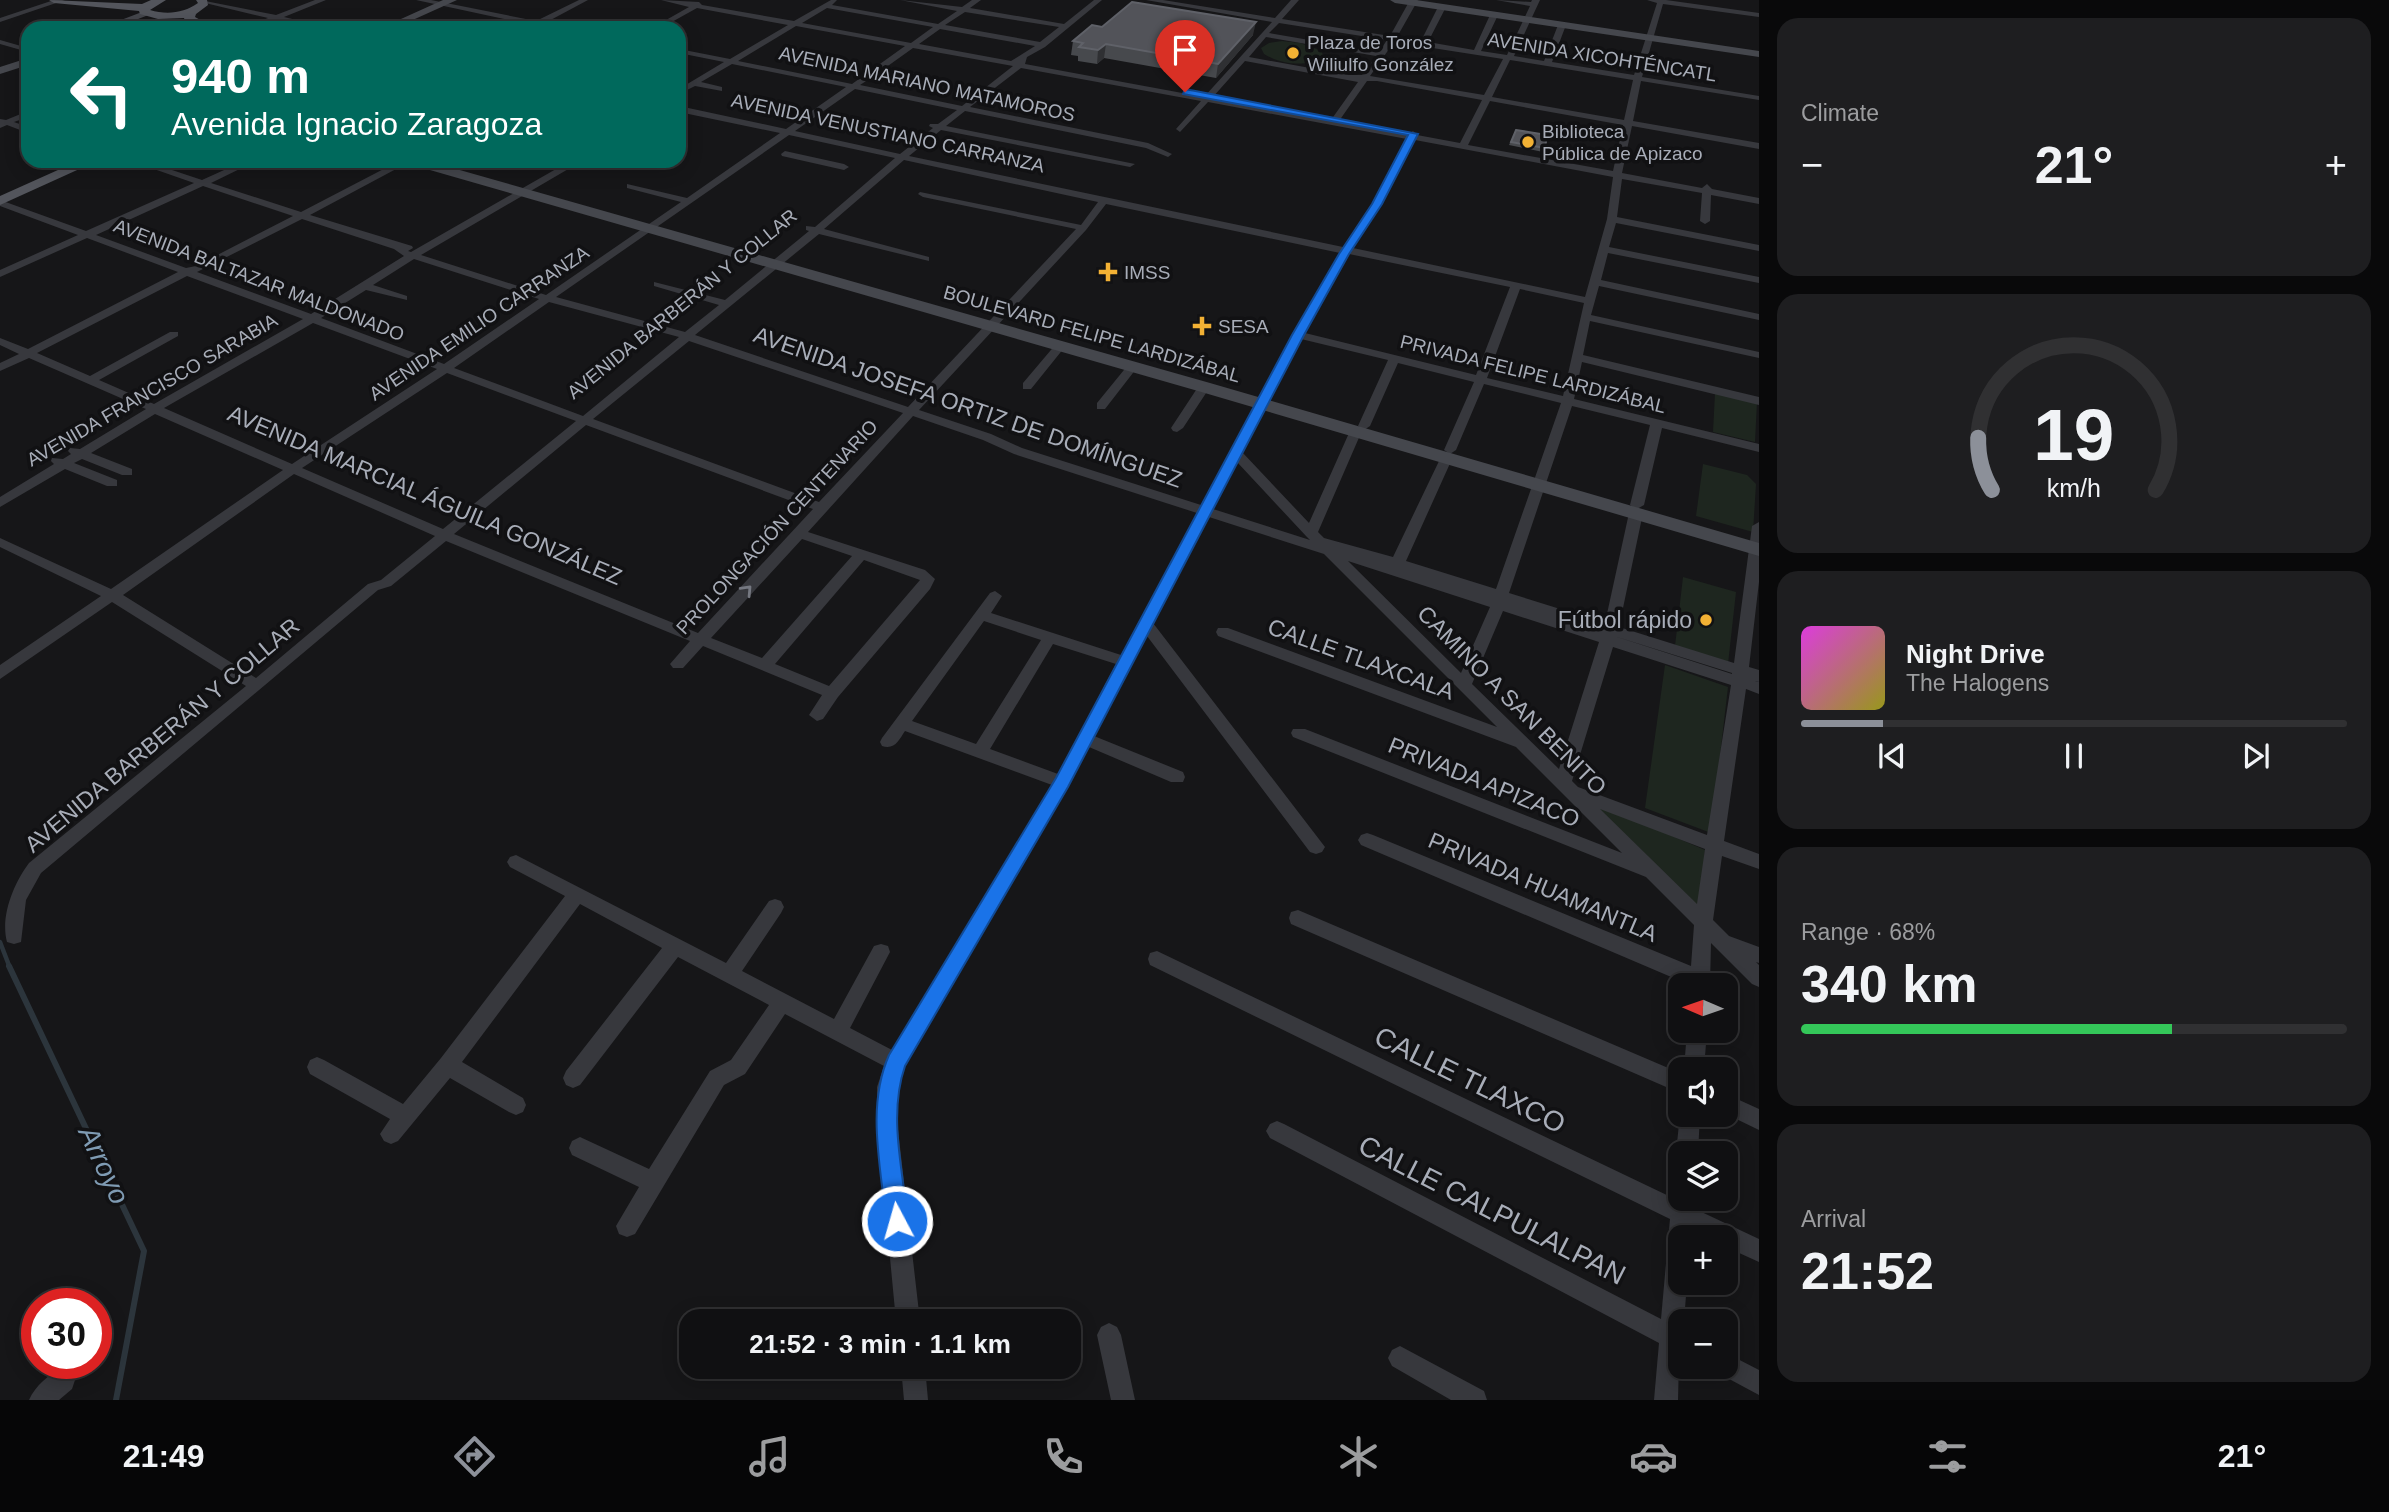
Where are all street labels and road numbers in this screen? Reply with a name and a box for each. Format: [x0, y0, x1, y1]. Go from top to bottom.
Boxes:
street label: AVENIDA XICOHTÉNCATL [1486, 29, 1718, 85]
street label: AVENIDA MARIANO MATAMOROS [777, 42, 1077, 126]
street label: AVENIDA VENUSTIANO CARRANZA [730, 90, 1047, 177]
street label: AVENIDA BARBERÁN Y COLLAR [563, 205, 801, 403]
street label: AVENIDA BALTAZAR MALDONADO [111, 215, 407, 345]
street label: AVENIDA EMILIO CARRANZA [365, 241, 593, 405]
street label: BOULEVARD FELIPE LARDIZÁBAL [941, 281, 1243, 387]
street label: AVENIDA FRANCISCO SARABIA [23, 309, 281, 471]
street label: AVENIDA JOSEFA ORTIZ DE DOMÍNGUEZ [750, 321, 1186, 493]
street label: PRIVADA FELIPE LARDIZÁBAL [1398, 331, 1668, 417]
street label: AVENIDA MARCIAL ÁGUILA GONZÁLEZ [224, 400, 626, 590]
street label: PROLONGACIÓN CENTENARIO [672, 416, 882, 638]
street label: CAMINO A SAN BENITO [1412, 600, 1612, 800]
street label: AVENIDA BARBERÁN Y COLLAR [19, 612, 305, 858]
street label: CALLE TLAXCALA [1264, 613, 1458, 705]
street label: PRIVADA APIZACO [1385, 732, 1583, 832]
street label: PRIVADA HUAMANTLA [1425, 827, 1662, 947]
street label: CALLE TLAXCO [1370, 1020, 1570, 1140]
street label: CALLE CALPULALPAN [1353, 1129, 1631, 1291]

